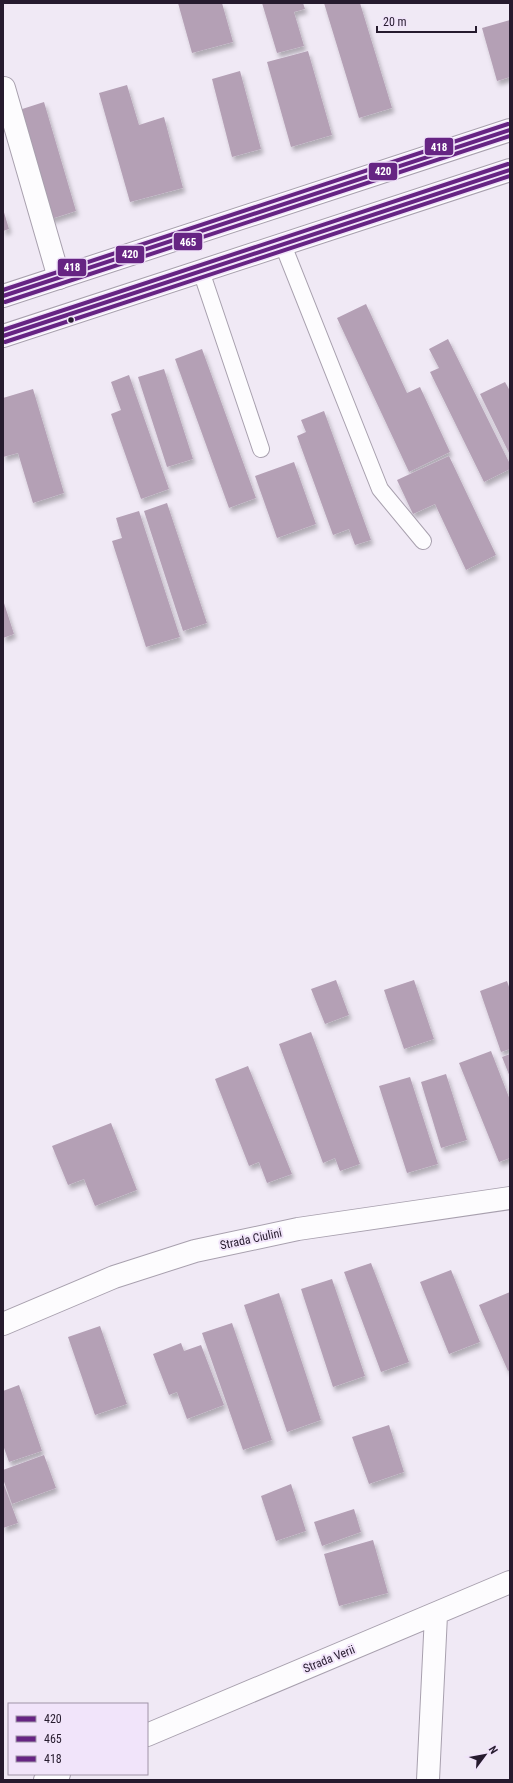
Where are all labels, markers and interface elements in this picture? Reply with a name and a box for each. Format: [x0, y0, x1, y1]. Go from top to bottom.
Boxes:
scale bar [377, 8, 476, 34]
text: 20 m [383, 15, 407, 29]
line badge: 418 [424, 137, 454, 156]
text: 418 [431, 141, 448, 154]
line badge: 420 [368, 162, 398, 181]
text: 420 [375, 165, 392, 178]
line badge: 465 [173, 232, 203, 251]
text: 465 [180, 236, 197, 249]
line badge: 420 [115, 245, 145, 264]
text: 420 [122, 248, 139, 261]
line badge: 418 [57, 258, 87, 277]
text: 418 [64, 261, 81, 274]
unlabelled marker [66, 315, 76, 325]
street label: Strada Ciulini [219, 1226, 283, 1252]
street label: Strada Verii [301, 1642, 357, 1676]
legend [8, 1703, 148, 1775]
text: 420 [44, 1712, 62, 1726]
text: 465 [44, 1732, 62, 1746]
north arrow [465, 1735, 505, 1775]
text: N [486, 1744, 500, 1756]
text: 418 [44, 1752, 62, 1766]

